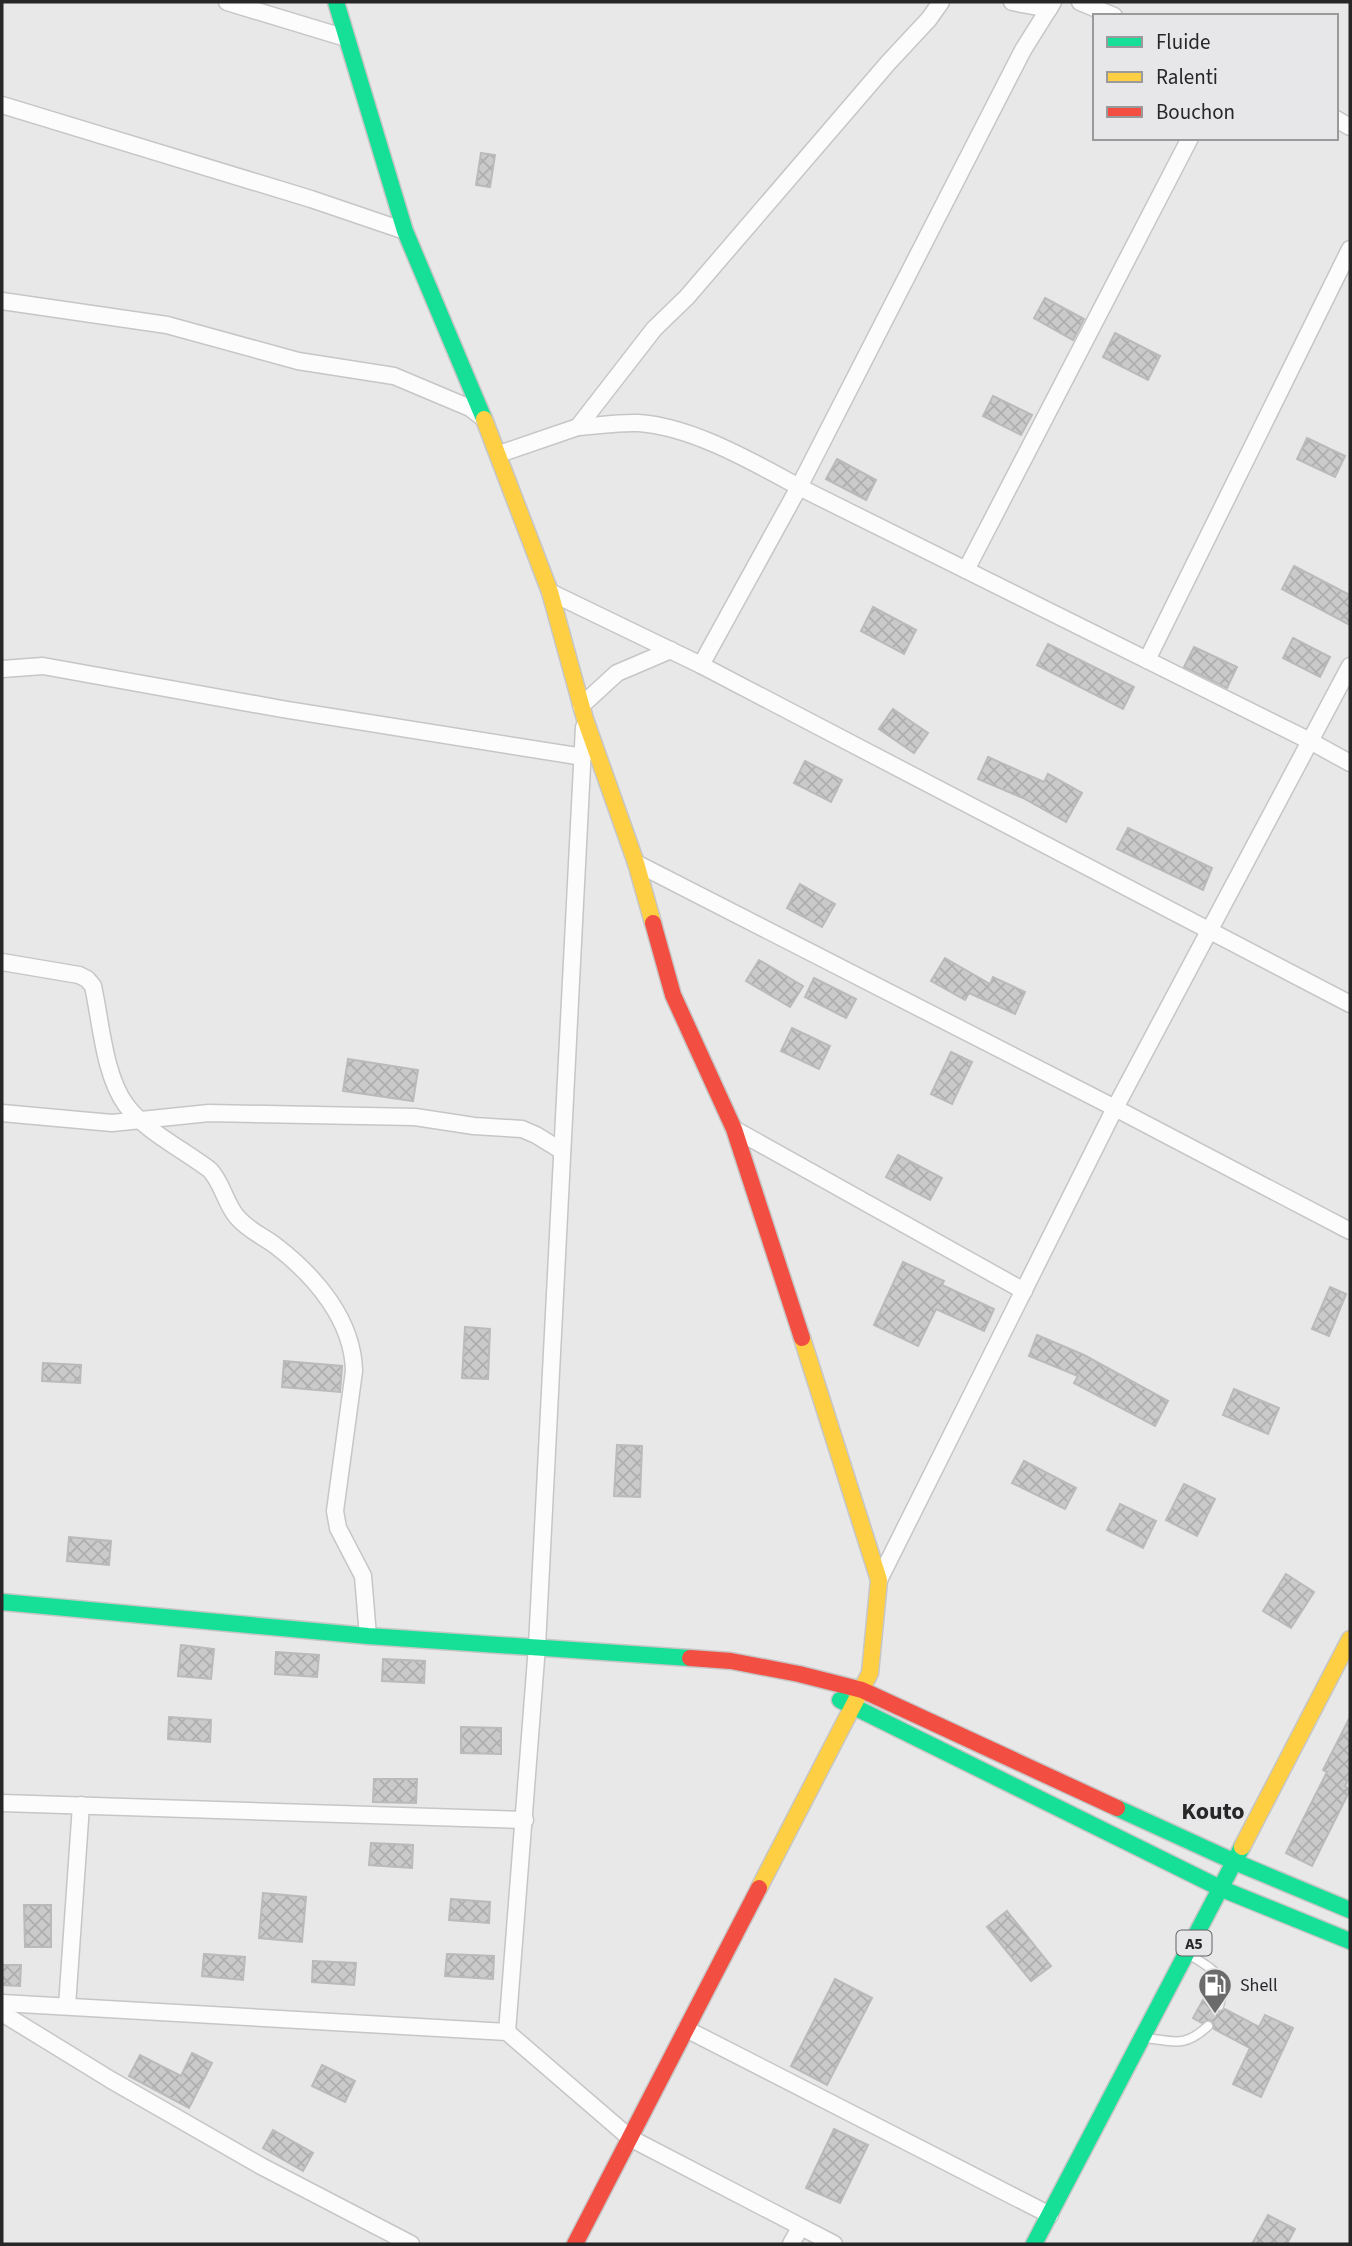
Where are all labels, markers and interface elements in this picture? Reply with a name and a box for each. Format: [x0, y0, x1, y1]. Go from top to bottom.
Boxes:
legend [1093, 14, 1338, 140]
text: Fluide [1156, 27, 1210, 57]
text: Ralenti [1156, 62, 1218, 92]
text: Bouchon [1156, 97, 1235, 127]
district label: Kouto [1181, 1794, 1245, 1829]
road number: A5 [1176, 1930, 1212, 1955]
fuel station icon: Shell [1196, 1966, 1234, 2015]
place label: Shell [1240, 1973, 1278, 1998]

